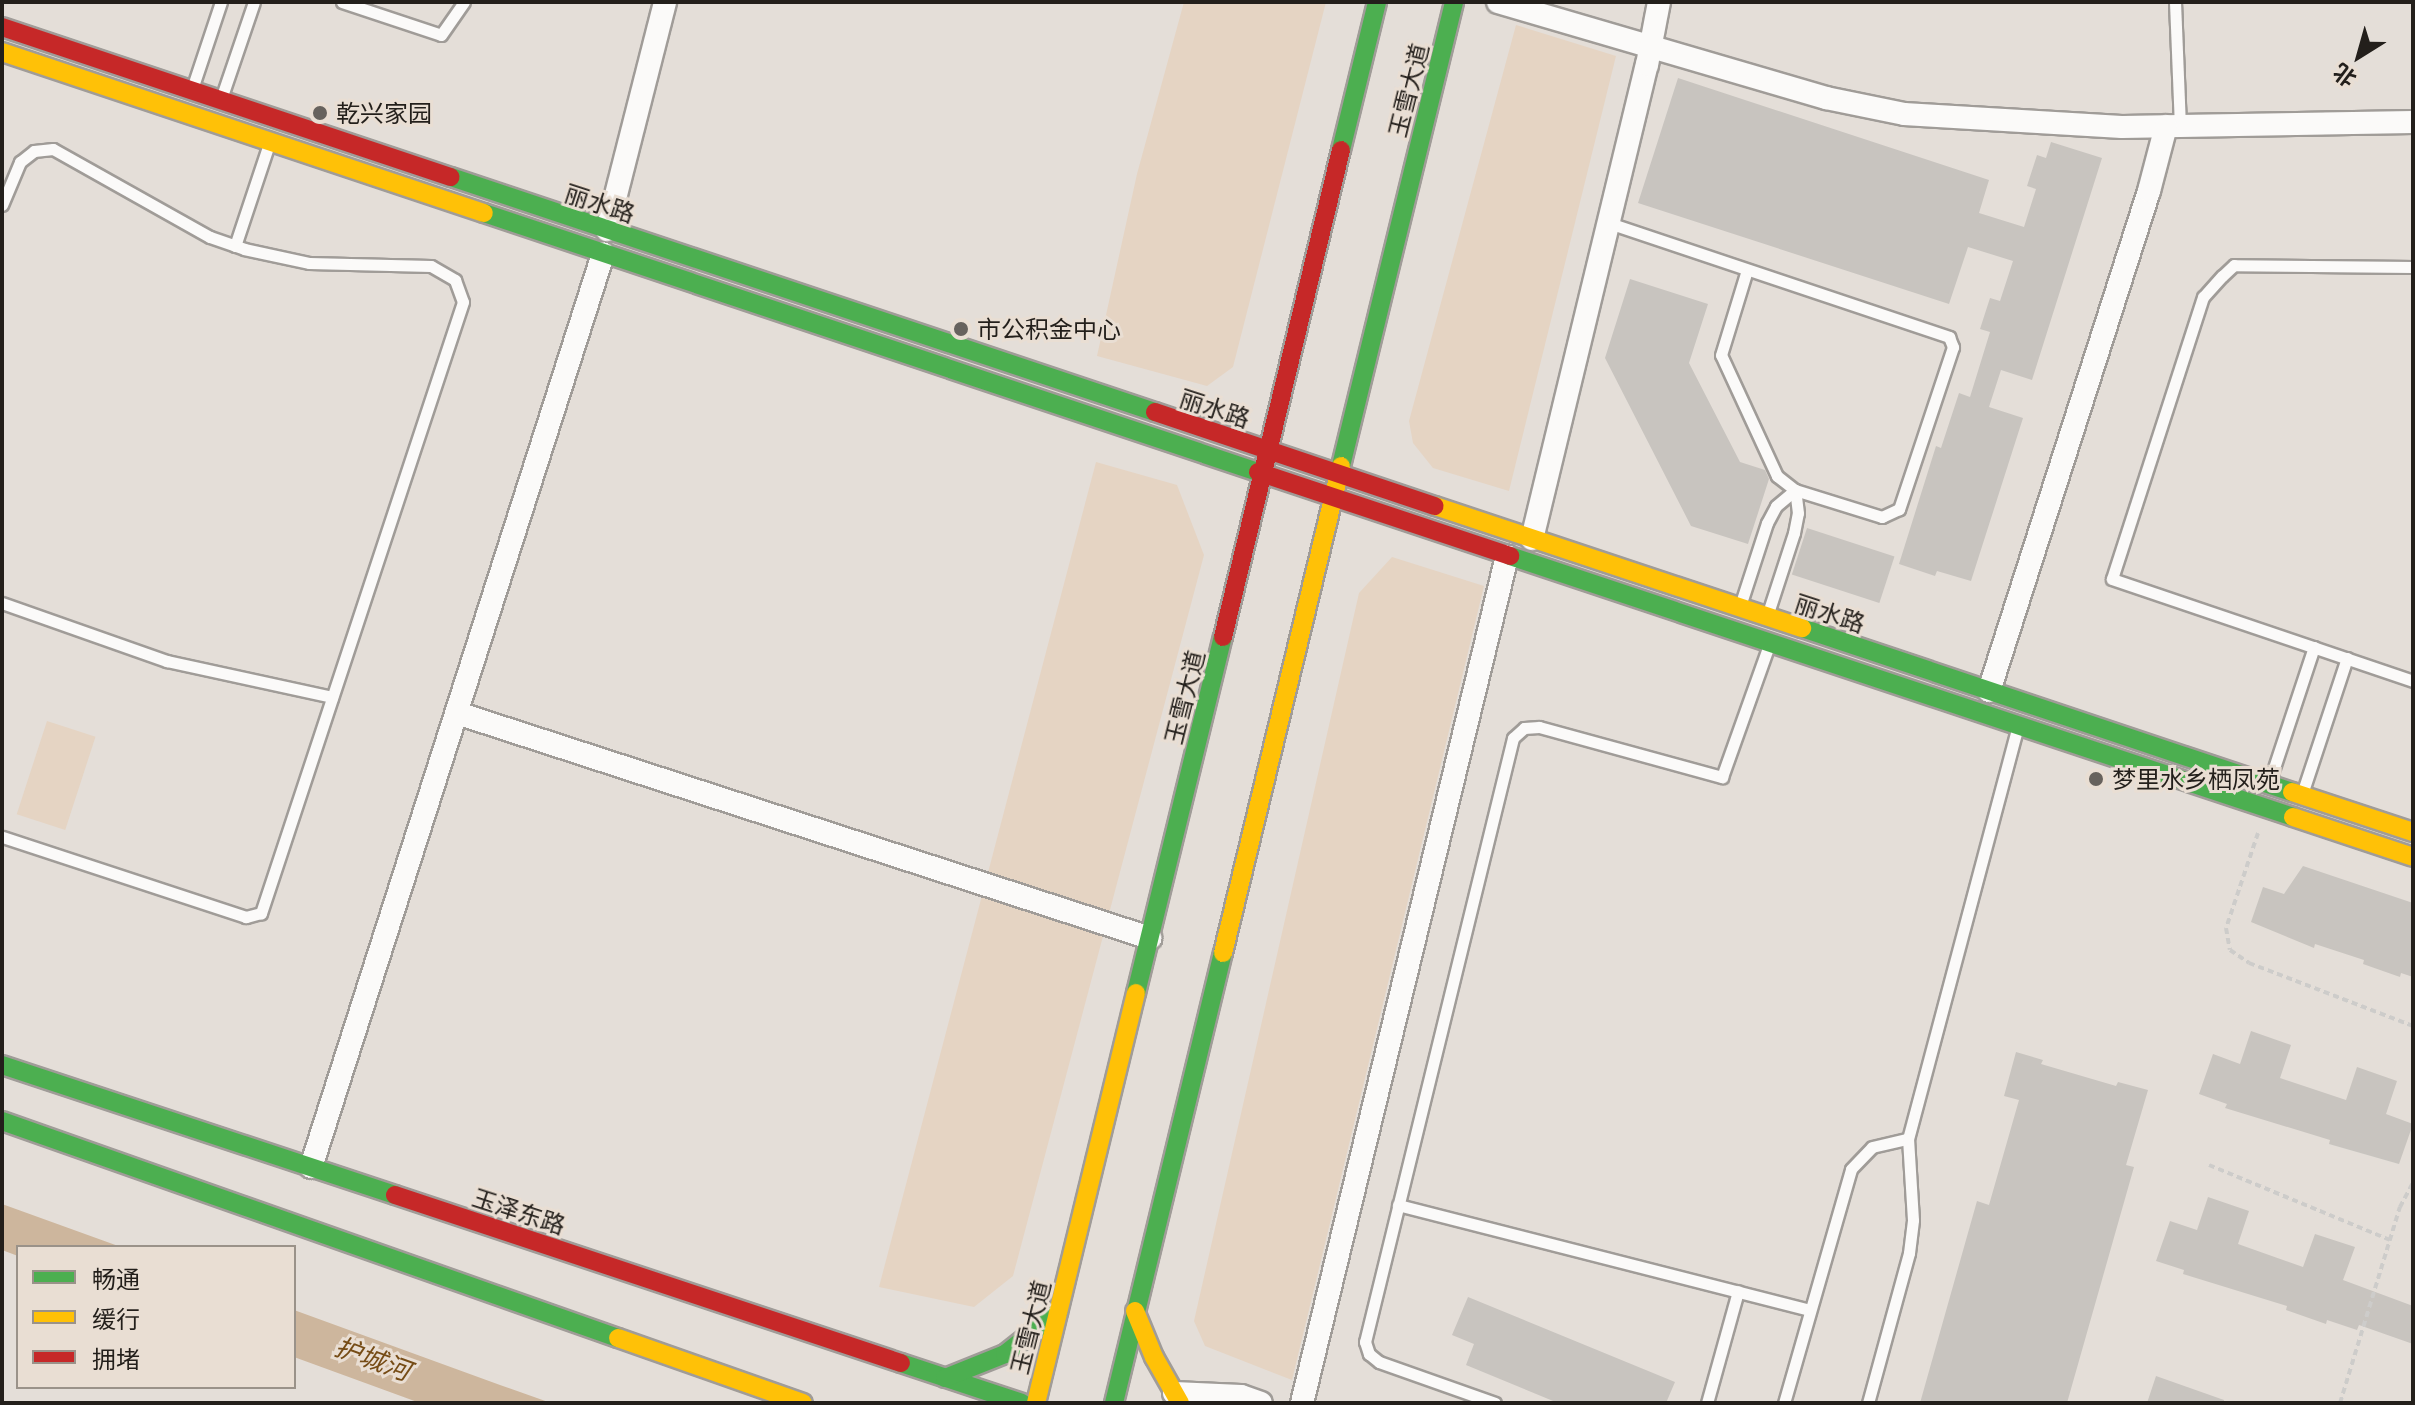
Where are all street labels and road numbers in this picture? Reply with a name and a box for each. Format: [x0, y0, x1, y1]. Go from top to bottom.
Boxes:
street label: 玉雪大道 [1382, 40, 1434, 140]
street label: 丽水路 [561, 178, 639, 228]
street label: 丽水路 [1176, 383, 1254, 433]
street label: 丽水路 [1791, 588, 1869, 638]
street label: 玉雪大道 [1158, 647, 1210, 747]
street label: 玉泽东路 [469, 1182, 569, 1240]
street label: 玉雪大道 [1004, 1277, 1056, 1377]

